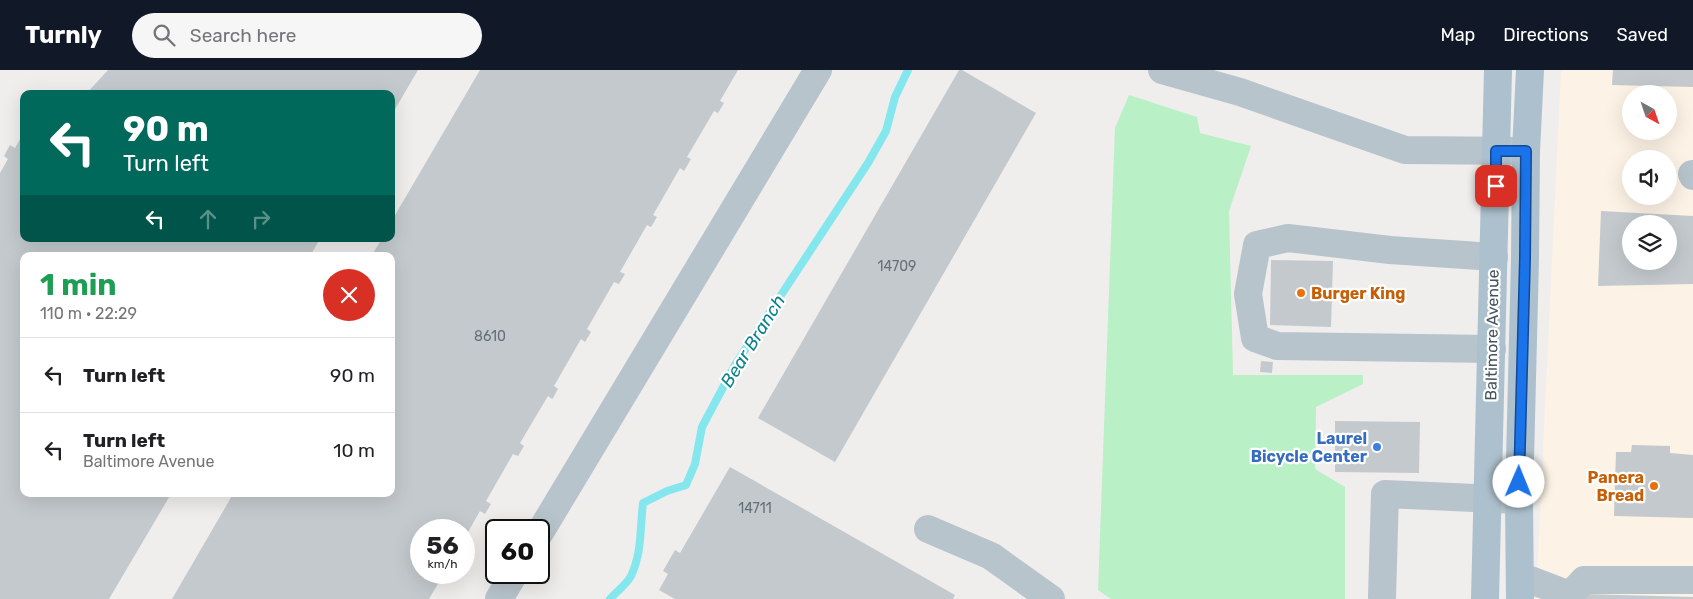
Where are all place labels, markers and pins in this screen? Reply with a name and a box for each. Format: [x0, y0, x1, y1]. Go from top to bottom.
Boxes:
pin [1475, 165, 1517, 207]
place label: Burger King [1311, 284, 1405, 303]
marker: Burger King [1295, 287, 1307, 299]
place label: Laurel Bicycle Center [1251, 429, 1368, 466]
marker: Laurel Bicycle Center [1371, 441, 1383, 453]
place label: Panera Bread [1588, 468, 1644, 505]
marker: Panera Bread [1648, 480, 1660, 492]

